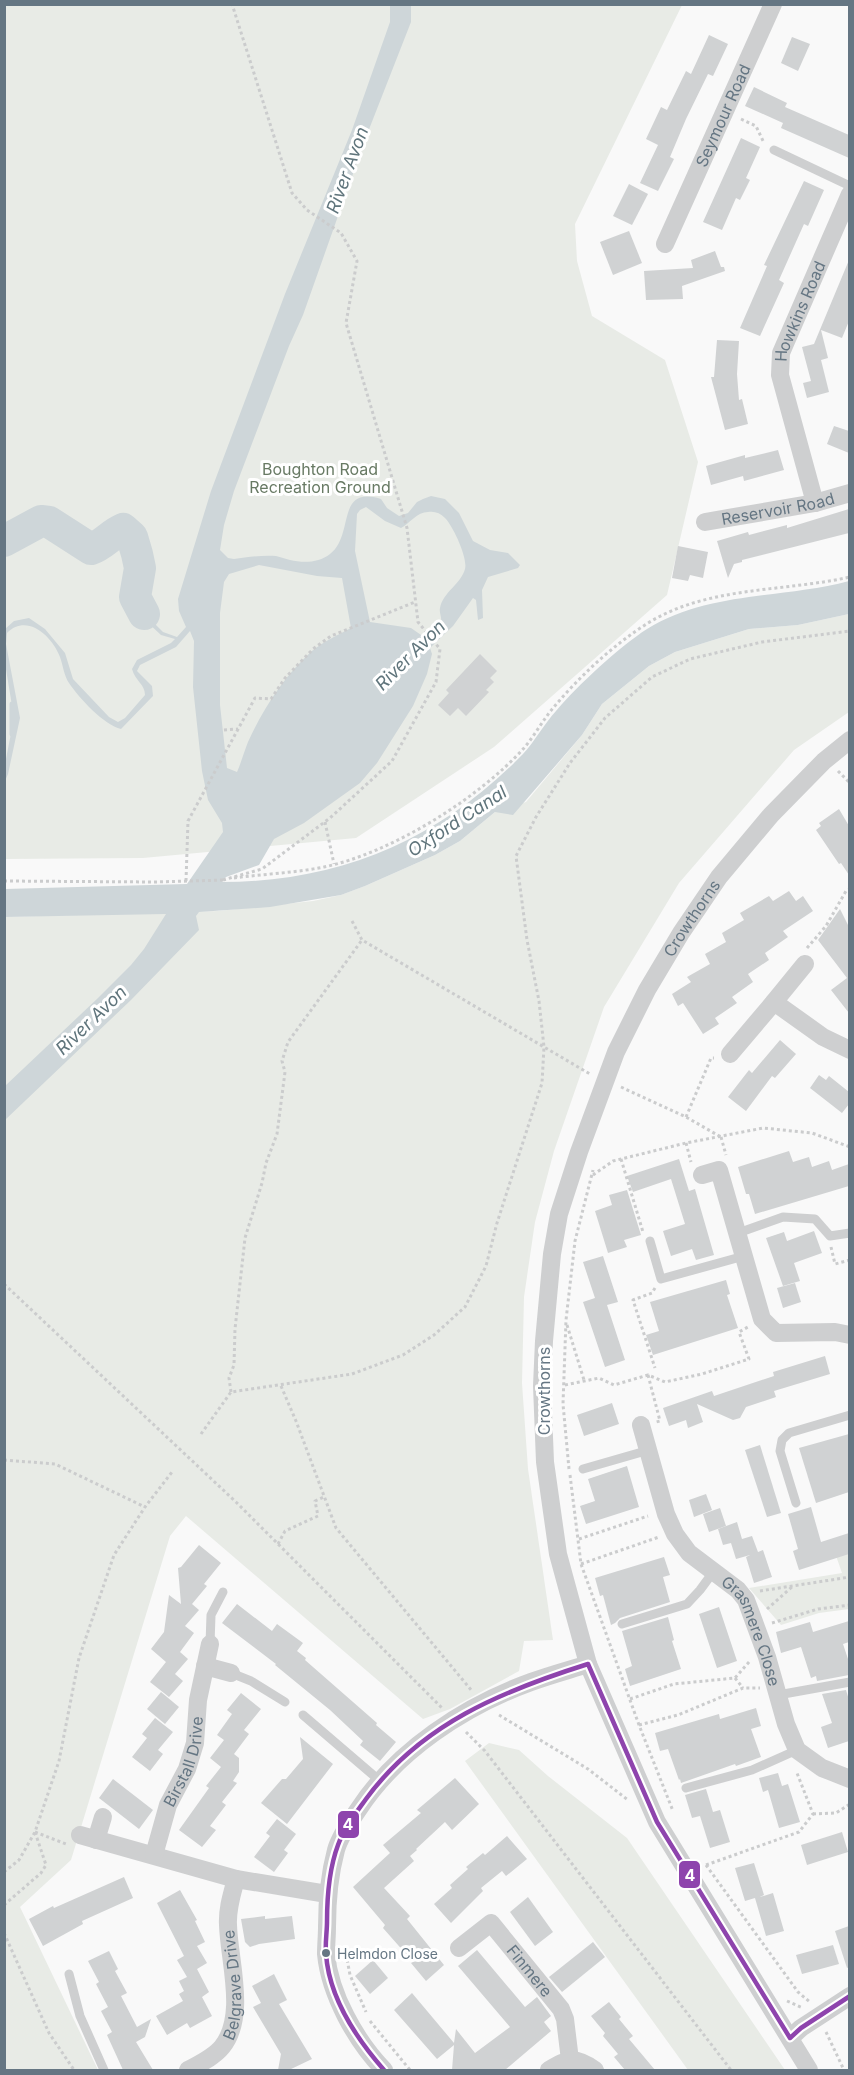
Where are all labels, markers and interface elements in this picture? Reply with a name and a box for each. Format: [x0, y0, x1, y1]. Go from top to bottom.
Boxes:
street label: Seymour Road [691, 61, 755, 170]
water label: River Avon [322, 124, 372, 216]
street label: Howkins Road [771, 258, 830, 362]
park label: Boughton Road Recreation Ground [249, 459, 391, 497]
street label: Reservoir Road [720, 488, 837, 529]
water label: River Avon [371, 616, 449, 694]
water label: Oxford Canal [404, 781, 511, 861]
street label: Crowthorns [659, 876, 724, 960]
water label: River Avon [51, 981, 131, 1059]
street label: Crowthorns [534, 1347, 554, 1435]
street label: Grasmere Close [718, 1571, 785, 1688]
street label: Birstall Drive [159, 1716, 207, 1810]
line badge: 4 [337, 1810, 360, 1839]
text: 4 [343, 1814, 354, 1834]
line badge: 4 [678, 1860, 701, 1889]
text: 4 [685, 1865, 696, 1885]
street label: Belgrave Drive [218, 1929, 245, 2043]
street label: Finmere [503, 1941, 557, 2001]
place label: Helmdon Close [337, 1945, 438, 1962]
marker: Helmdon Close [320, 1947, 332, 1959]

